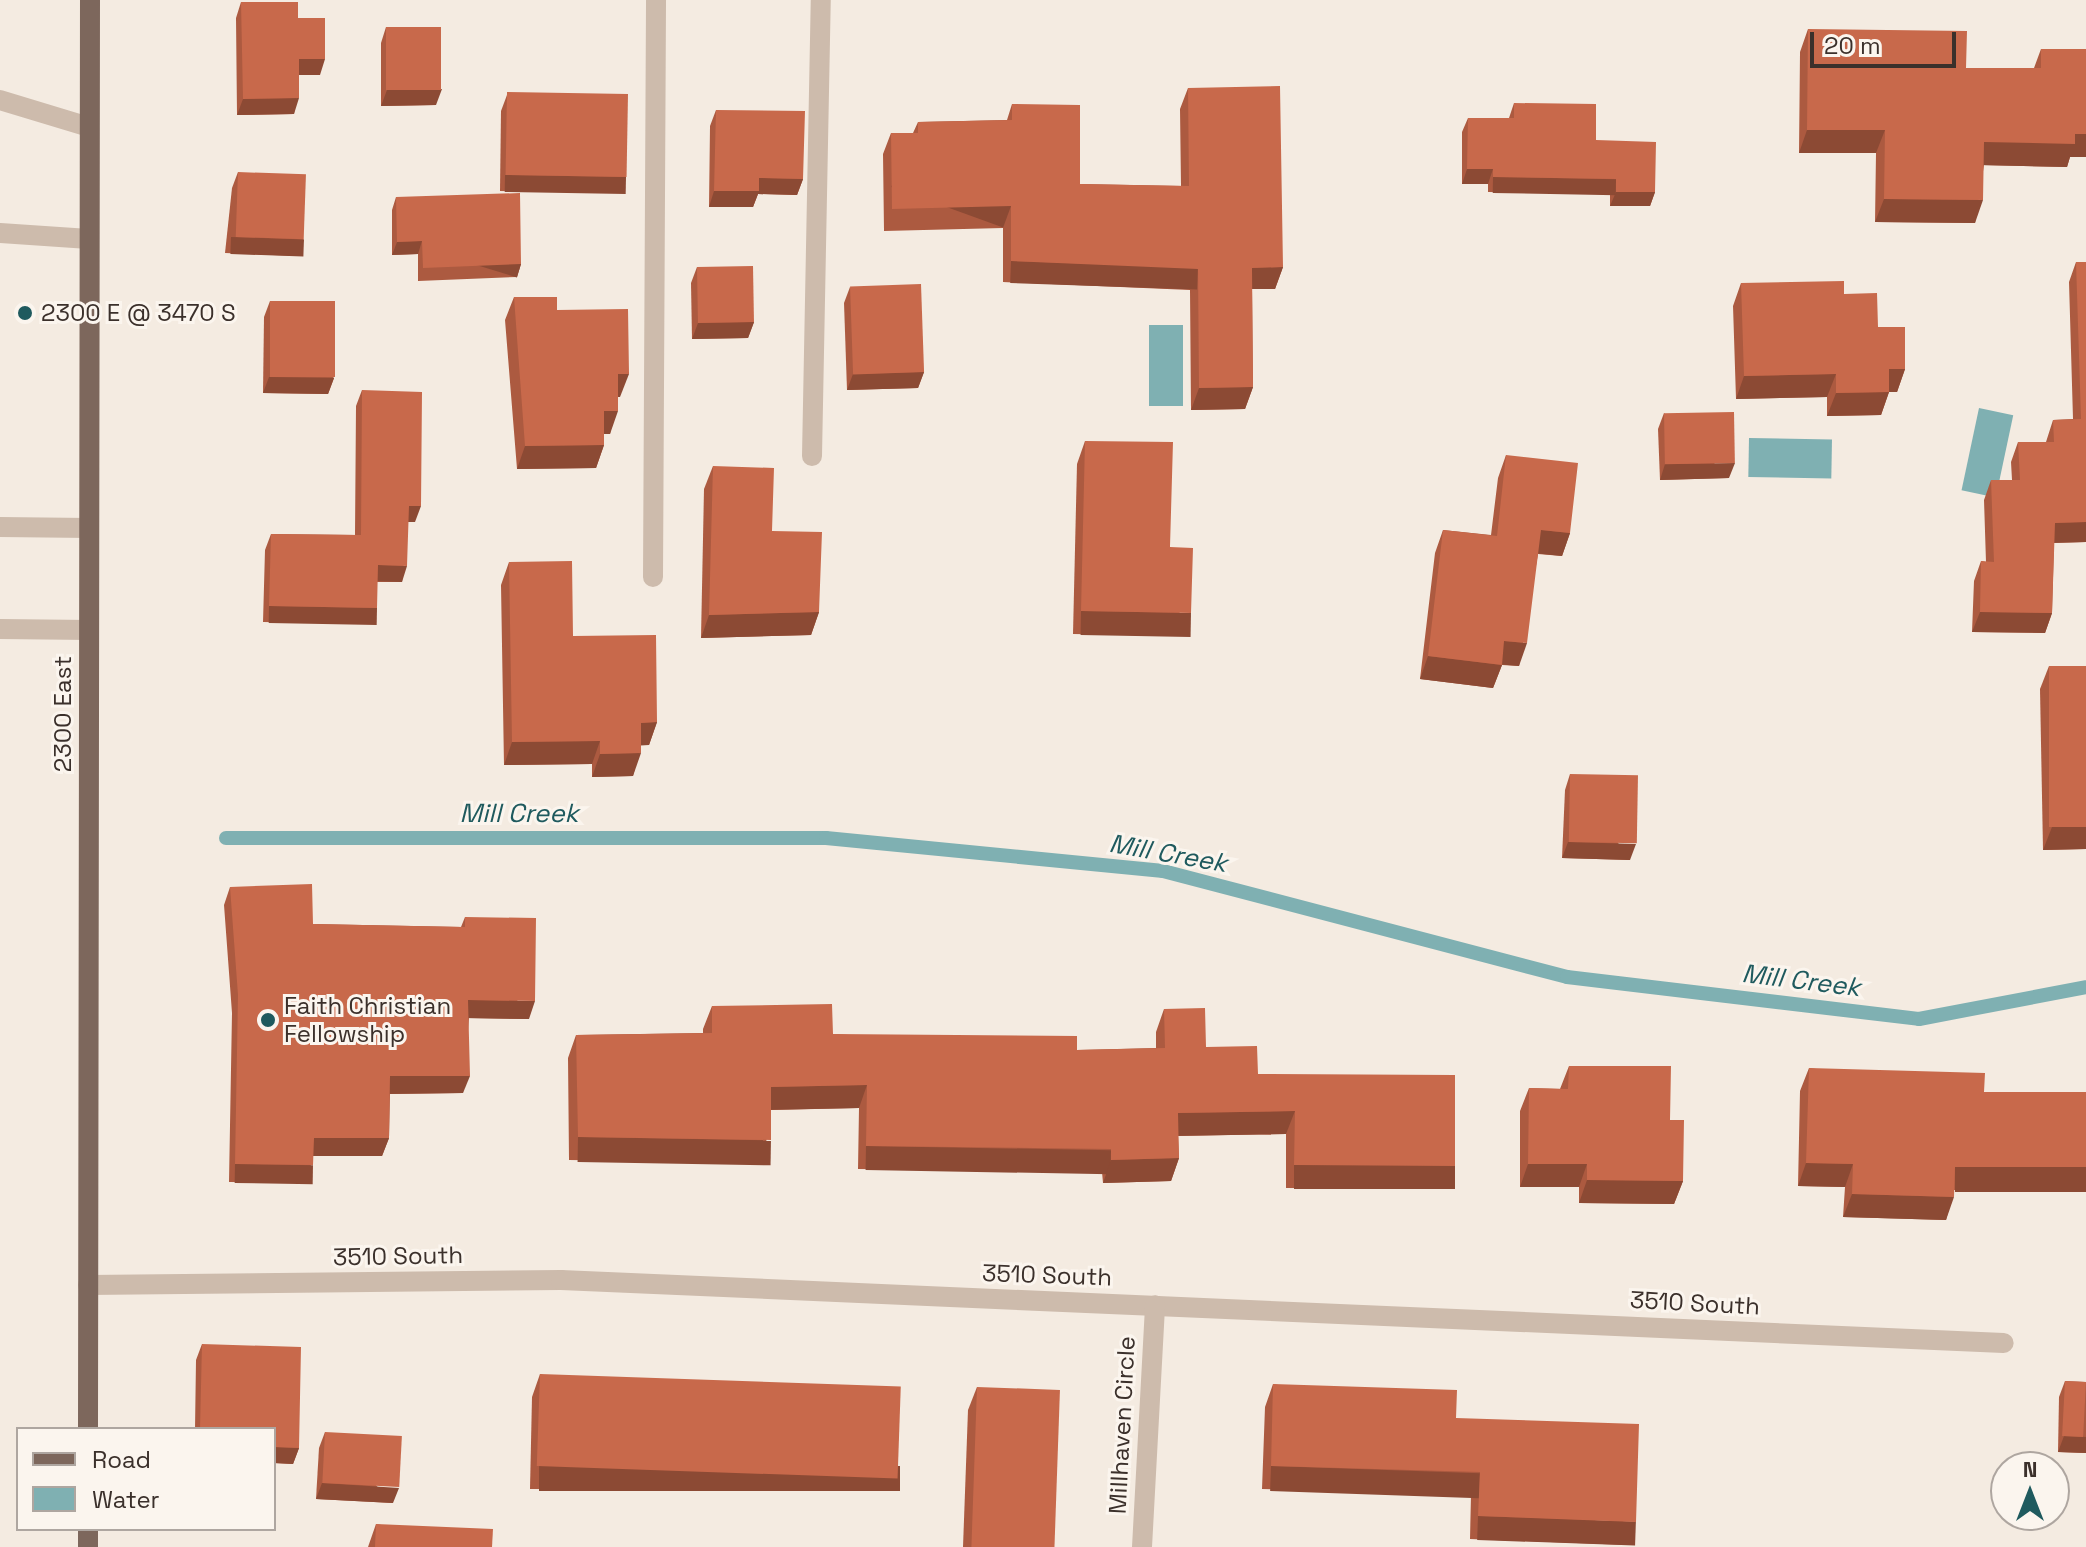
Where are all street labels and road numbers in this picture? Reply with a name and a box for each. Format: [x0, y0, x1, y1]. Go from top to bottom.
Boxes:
street label: 2300 East [49, 656, 77, 772]
street label: 3510 South [333, 1240, 463, 1272]
street label: 3510 South [981, 1258, 1113, 1292]
street label: 3510 South [1629, 1285, 1761, 1321]
street label: Millhaven Circle [1103, 1335, 1141, 1515]

